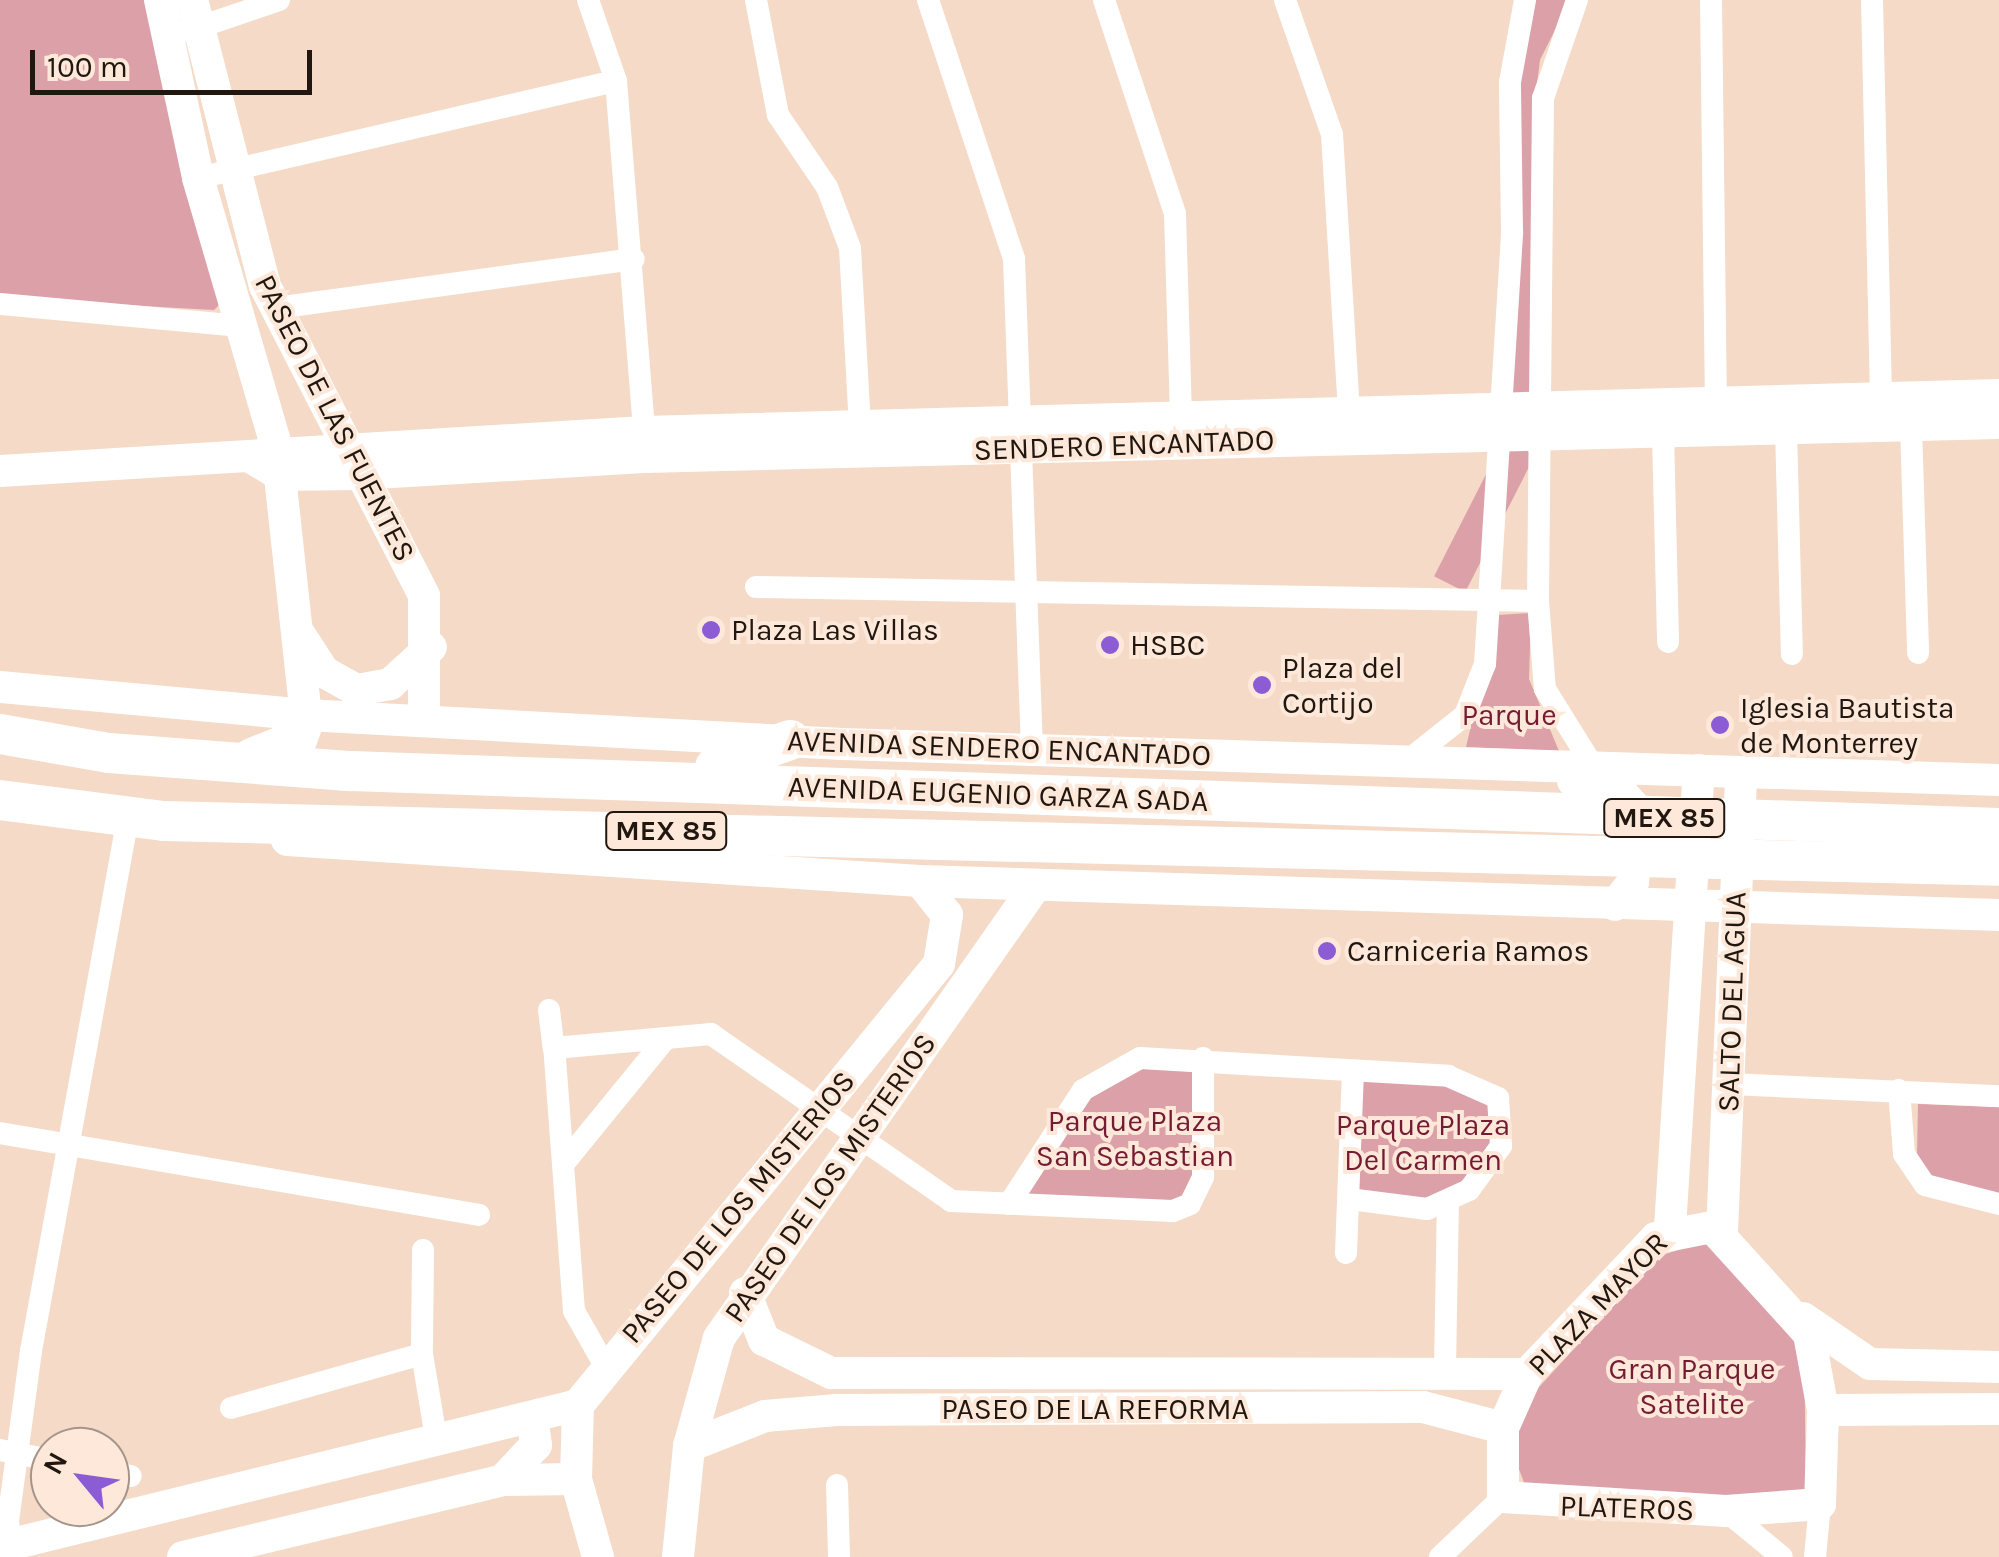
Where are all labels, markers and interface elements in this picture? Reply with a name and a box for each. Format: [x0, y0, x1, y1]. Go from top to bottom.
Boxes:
scale bar [35, 30, 318, 92]
text: 100 m [47, 49, 128, 85]
street label: PASEO DE LAS FUENTES [247, 269, 423, 567]
street label: SENDERO ENCANTADO [973, 422, 1275, 468]
place label: Plaza Las Villas [731, 612, 939, 648]
marker: Plaza Las Villas [700, 619, 722, 641]
place label: HSBC [1130, 627, 1205, 663]
marker: HSBC [1099, 634, 1121, 656]
place label: Plaza del Cortijo [1282, 650, 1403, 720]
marker: Plaza del Cortijo [1251, 674, 1273, 696]
place label: Iglesia Bautista de Monterrey [1740, 690, 1955, 760]
park label: Parque [1461, 697, 1557, 733]
marker: Iglesia Bautista de Monterrey [1709, 714, 1731, 736]
street label: AVENIDA SENDERO ENCANTADO [787, 723, 1211, 773]
street label: AVENIDA EUGENIO GARZA SADA [787, 769, 1209, 819]
road number: MEX 85 [1602, 795, 1726, 841]
road number: MEX 85 [604, 808, 728, 854]
street label: SALTO DEL AGUA [1710, 891, 1754, 1113]
place label: Carniceria Ramos [1347, 933, 1589, 969]
marker: Carniceria Ramos [1316, 940, 1338, 962]
street label: PASEO DE LOS MISTERIOS [716, 1027, 944, 1329]
street label: PASEO DE LOS MISTERIOS [613, 1063, 863, 1351]
park label: Parque Plaza San Sebastian [1036, 1103, 1234, 1174]
park label: Parque Plaza Del Carmen [1336, 1107, 1510, 1178]
street label: PLAZA MAYOR [1521, 1225, 1675, 1383]
park label: Gran Parque Satelite [1609, 1351, 1775, 1422]
street label: PASEO DE LA REFORMA [941, 1391, 1249, 1427]
north arrow [30, 1427, 130, 1527]
text: N [36, 1446, 74, 1480]
street label: PLATEROS [1559, 1488, 1695, 1528]

